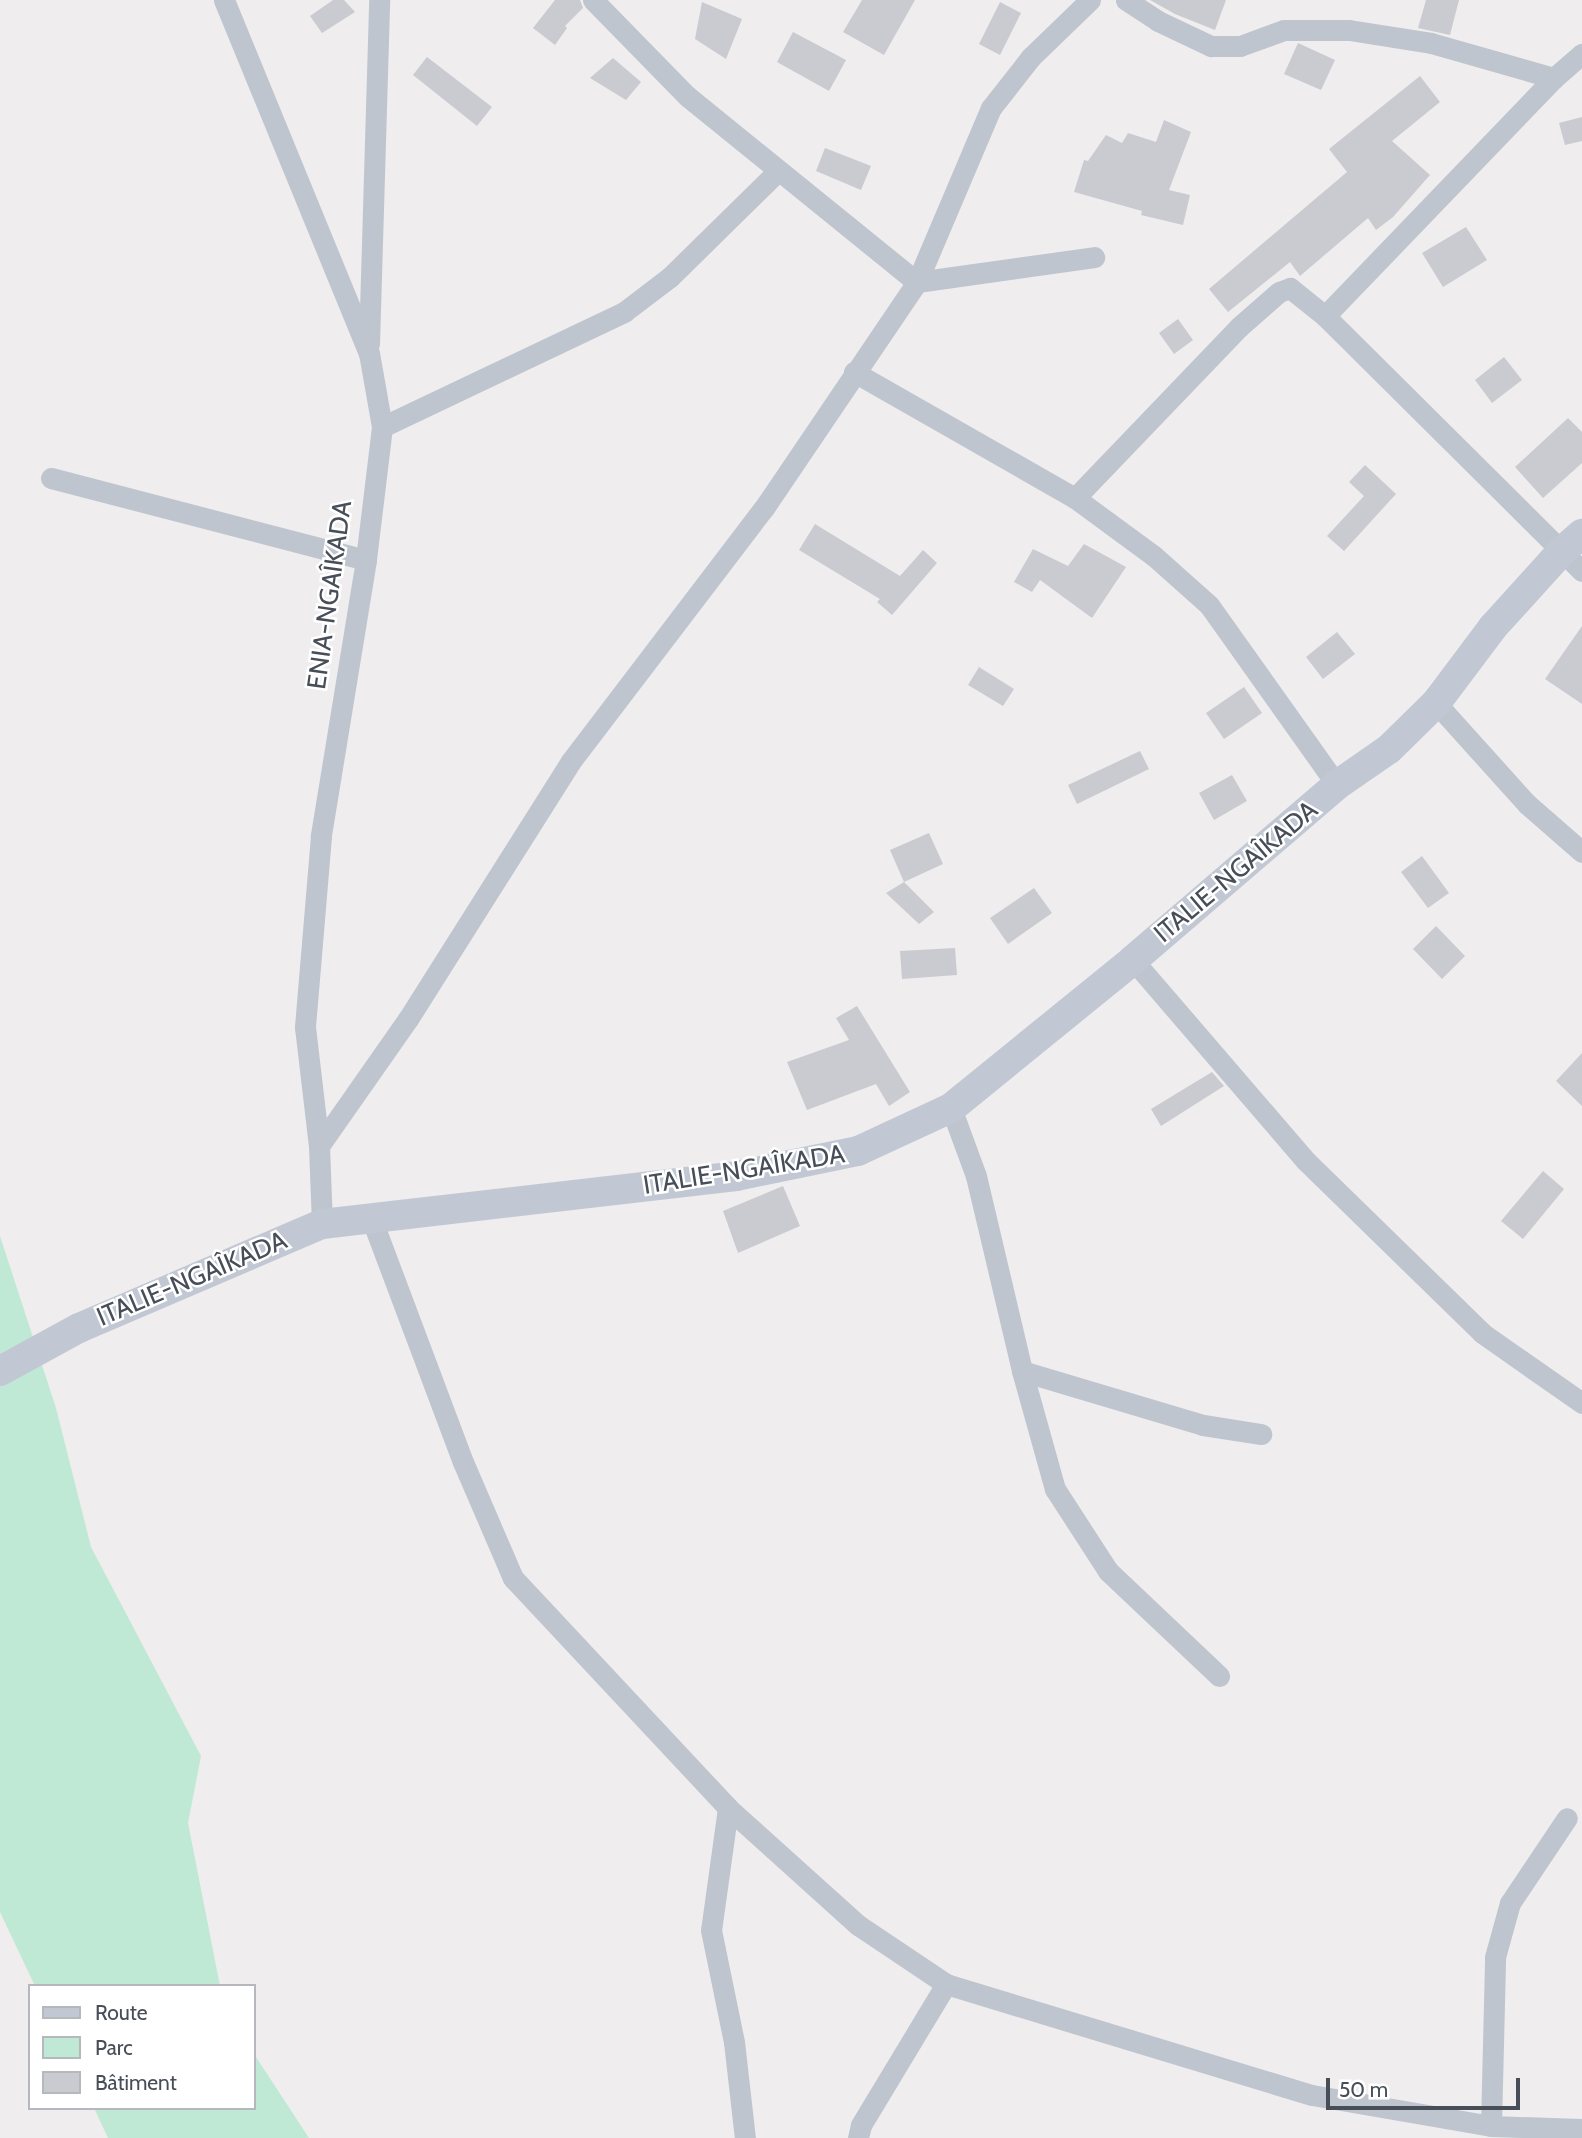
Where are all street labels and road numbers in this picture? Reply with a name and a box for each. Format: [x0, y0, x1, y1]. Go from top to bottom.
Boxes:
street label: ENIA-NGAÎKADA [301, 499, 359, 691]
street label: ITALIE-NGAÎKADA [1148, 795, 1324, 949]
street label: ITALIE-NGAÎKADA [641, 1139, 847, 1201]
street label: ITALIE-NGAÎKADA [92, 1225, 292, 1333]

